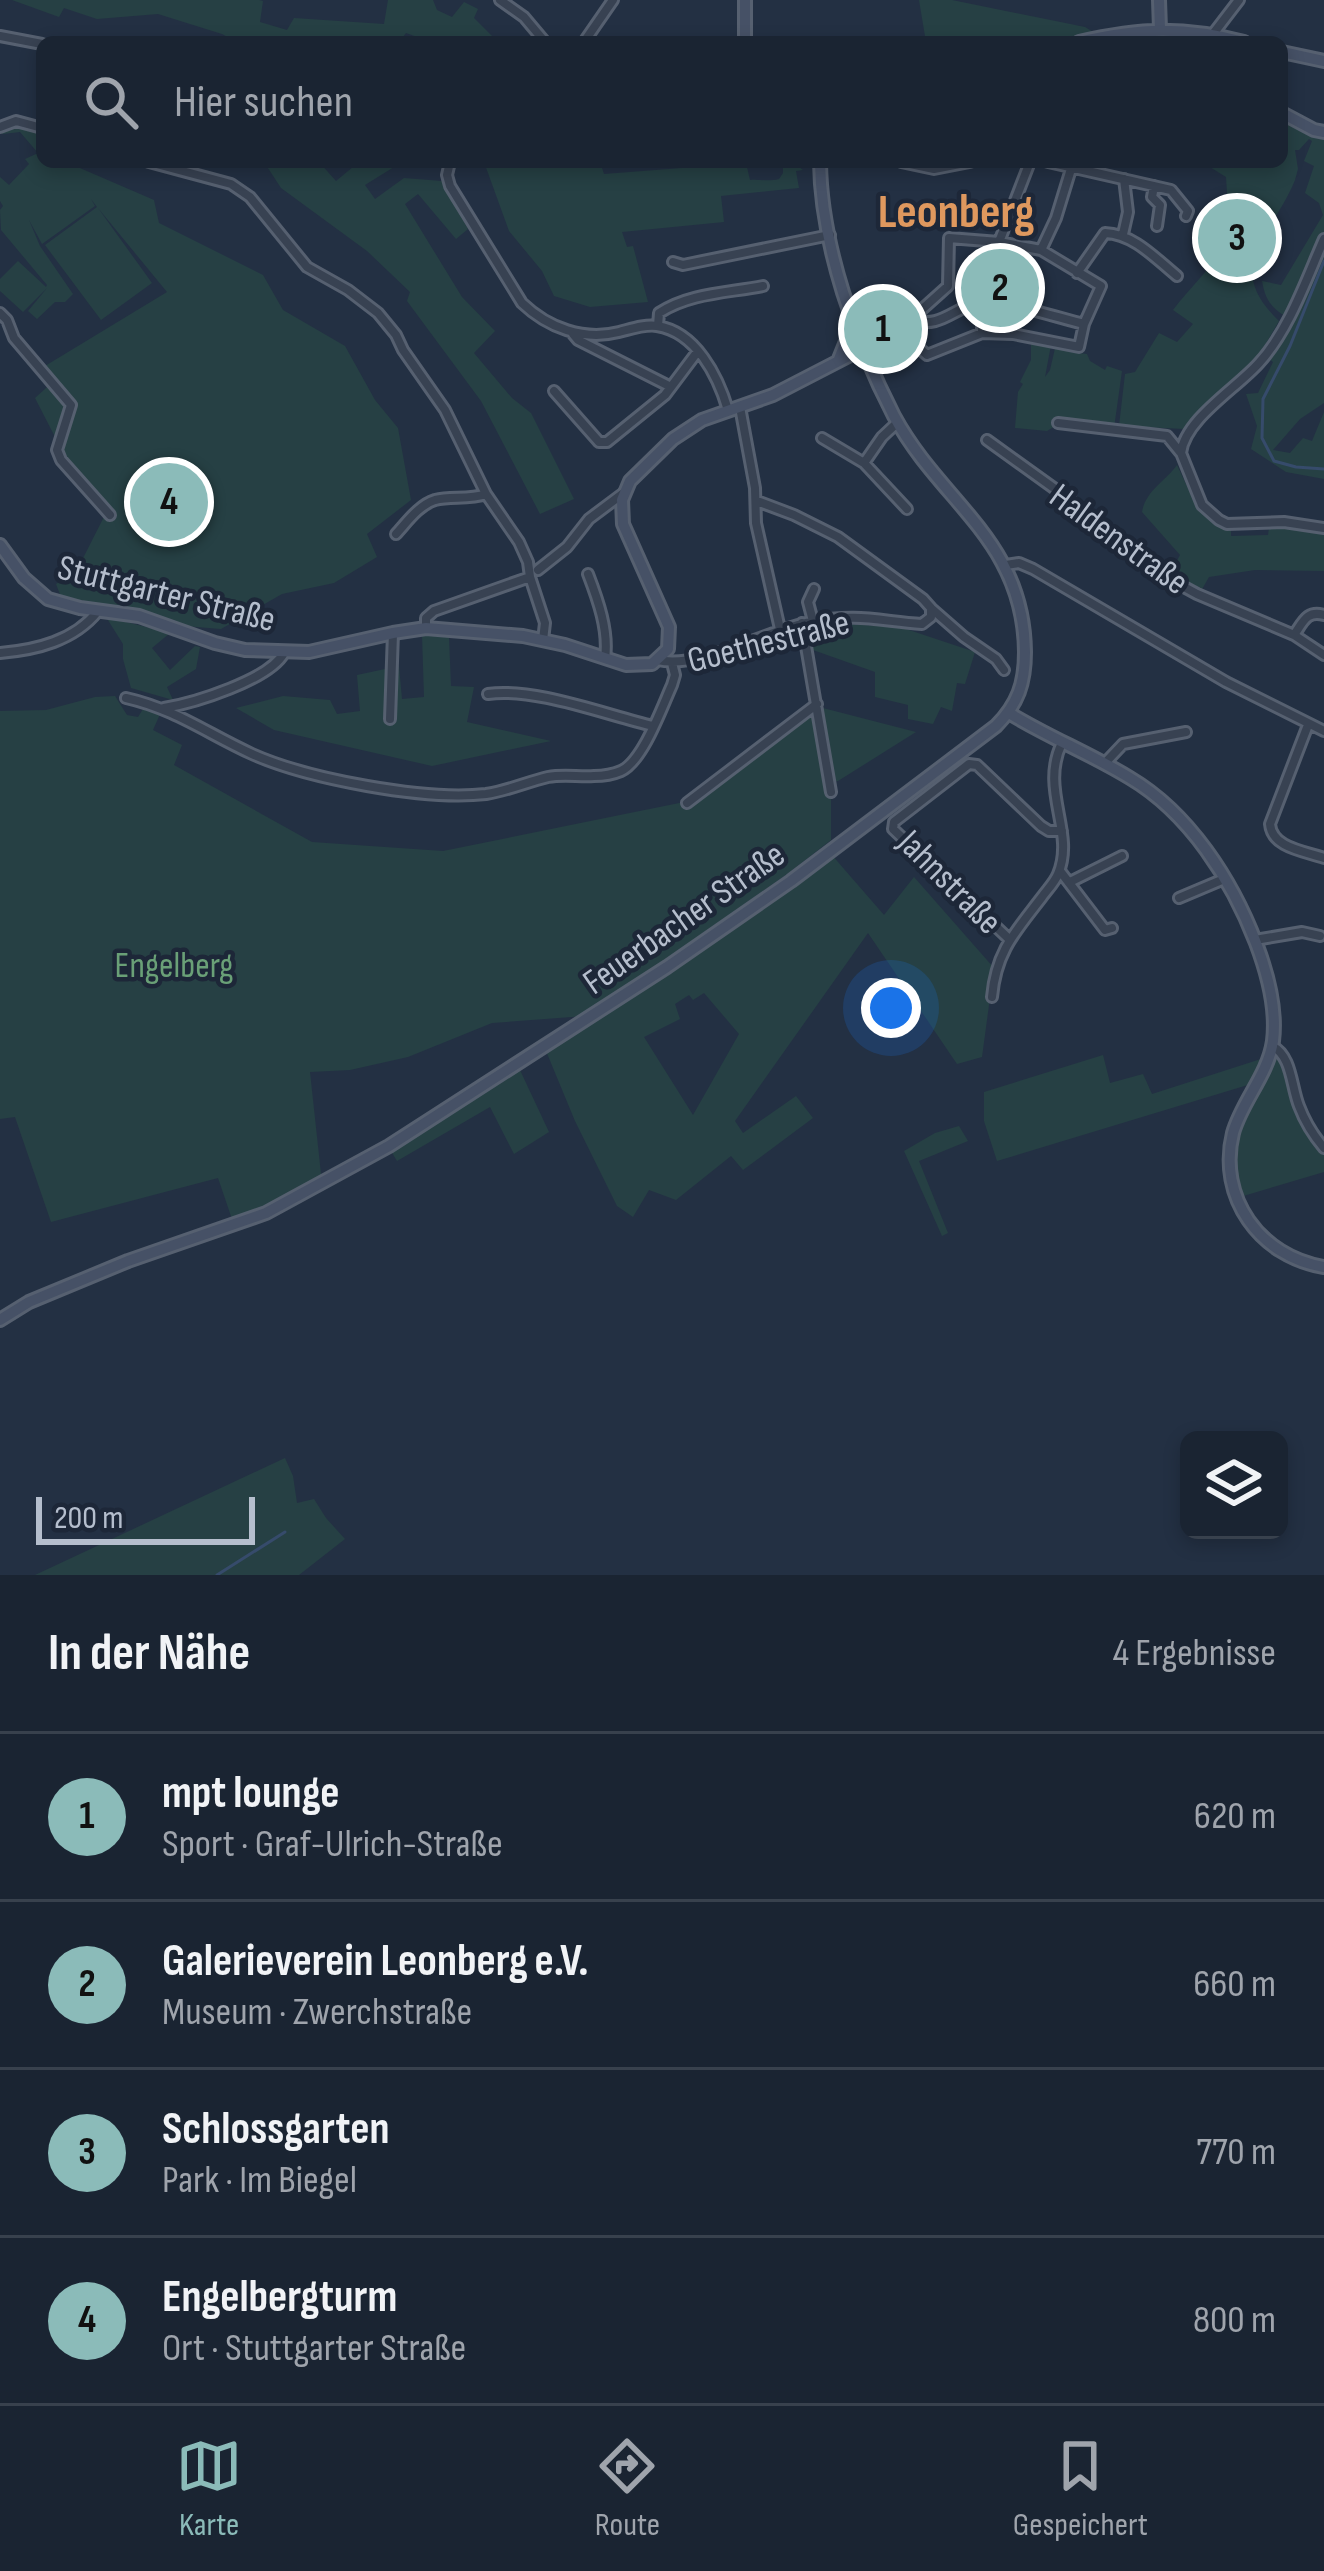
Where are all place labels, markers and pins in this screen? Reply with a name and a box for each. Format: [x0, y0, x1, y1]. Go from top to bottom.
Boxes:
pin: 3 [1198, 193, 1276, 283]
pin: 2 [961, 243, 1039, 333]
pin: 1 [844, 284, 922, 374]
pin: 4 [130, 457, 208, 547]

